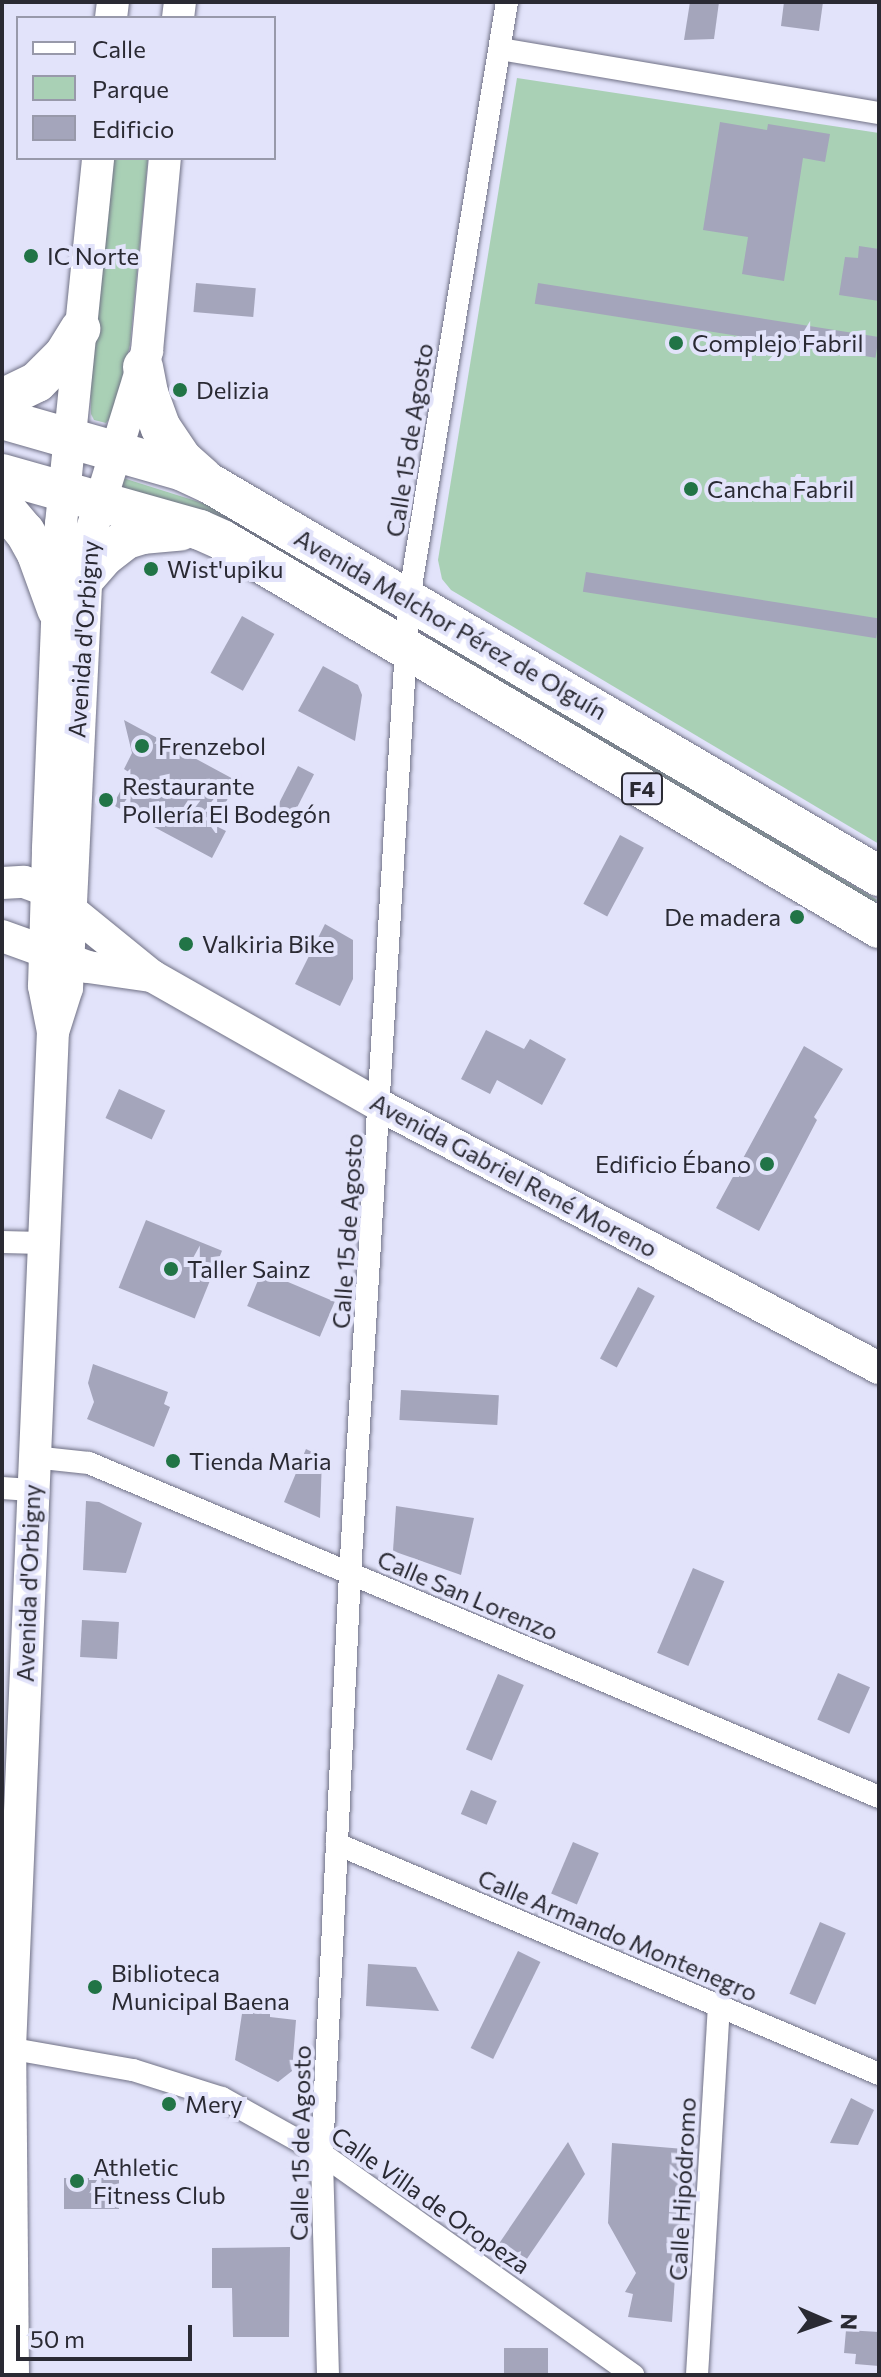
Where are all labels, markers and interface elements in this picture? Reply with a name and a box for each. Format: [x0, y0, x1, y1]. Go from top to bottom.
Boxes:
legend [16, 16, 276, 160]
text: Calle [92, 34, 146, 63]
text: Parque [92, 74, 169, 103]
text: Edificio [92, 114, 174, 143]
place label: IC Norte [47, 242, 139, 270]
marker: IC Norte [22, 247, 40, 265]
place label: Complejo Fabril [692, 329, 864, 357]
marker: Complejo Fabril [667, 334, 685, 352]
street label: Calle 15 de Agosto [379, 341, 439, 539]
place label: Delizia [196, 376, 269, 404]
marker: Delizia [171, 381, 189, 399]
place label: Cancha Fabril [707, 475, 854, 503]
marker: Cancha Fabril [682, 480, 700, 498]
street label: Avenida Melchor Pérez de Olguín [290, 523, 612, 725]
street label: Avenida d'Orbigny [62, 539, 104, 739]
place label: Wist'upiku [167, 555, 283, 583]
marker: Wist'upiku [142, 560, 160, 578]
place label: Frenzebol [158, 732, 266, 760]
marker: Frenzebol [133, 737, 151, 755]
road number: F4 [620, 771, 664, 807]
place label: Restaurante Pollería El Bodegón [122, 772, 331, 828]
marker: Restaurante Pollería El Bodegón [97, 791, 115, 809]
place label: De madera [664, 903, 781, 931]
marker: De madera [788, 908, 806, 926]
place label: Valkiria Bike [202, 930, 335, 958]
marker: Valkiria Bike [177, 935, 195, 953]
street label: Avenida Gabriel René Moreno [366, 1087, 662, 1263]
street label: Calle 15 de Agosto [326, 1132, 368, 1330]
place label: Edificio Ébano [595, 1150, 751, 1178]
marker: Edificio Ébano [758, 1155, 776, 1173]
place label: Taller Sainz [187, 1255, 310, 1283]
marker: Taller Sainz [162, 1260, 180, 1278]
place label: Tienda Maria [189, 1447, 332, 1475]
marker: Tienda Maria [164, 1452, 182, 1470]
street label: Avenida d'Orbigny [10, 1483, 46, 1683]
street label: Calle San Lorenzo [373, 1544, 563, 1646]
street label: Calle Armando Montenegro [474, 1863, 762, 2007]
place label: Biblioteca Municipal Baena [111, 1959, 290, 2015]
marker: Biblioteca Municipal Baena [86, 1978, 104, 1996]
street label: Calle 15 de Agosto [284, 2045, 316, 2241]
place label: Mery [185, 2090, 243, 2118]
marker: Mery [160, 2095, 178, 2113]
street label: Calle Hipódromo [663, 2096, 701, 2282]
street label: Calle Villa de Oropeza [326, 2121, 536, 2279]
place label: Athletic Fitness Club [93, 2153, 226, 2209]
marker: Athletic Fitness Club [68, 2172, 86, 2190]
north arrow [785, 2281, 865, 2361]
scale bar [20, 2309, 196, 2359]
text: N [836, 2313, 863, 2331]
text: 50 m [30, 2324, 85, 2353]

